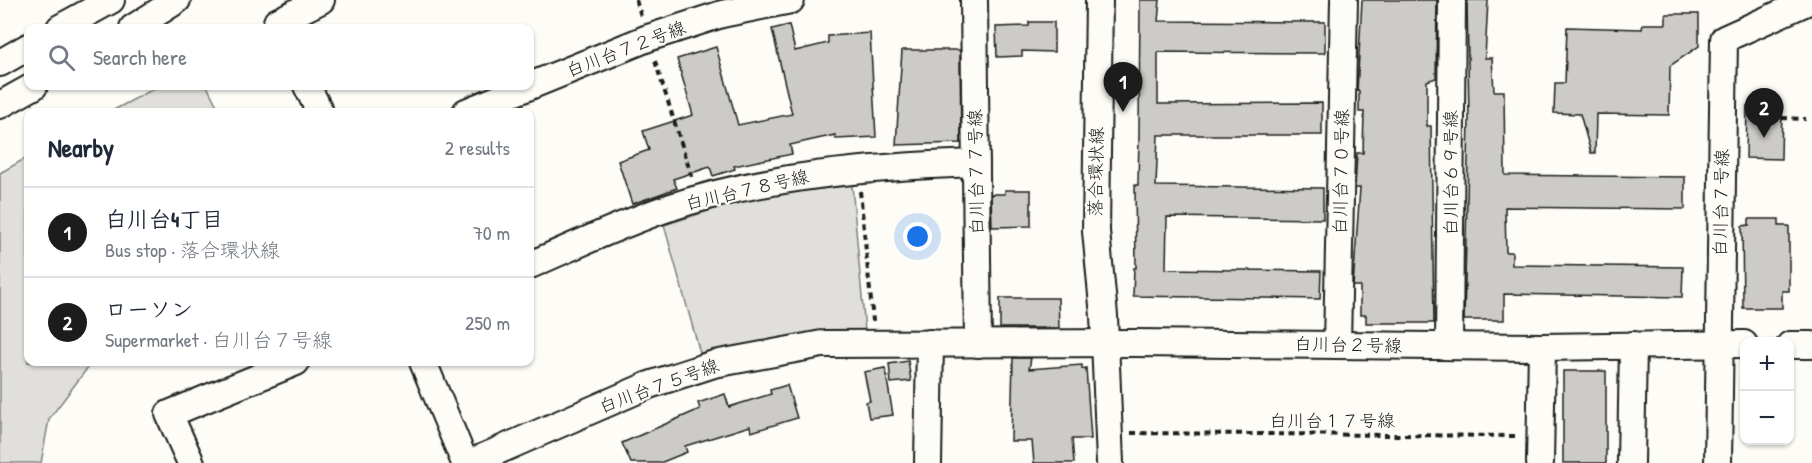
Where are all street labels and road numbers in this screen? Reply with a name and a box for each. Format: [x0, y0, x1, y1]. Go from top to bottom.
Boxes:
street label: 白川台７２号線 [563, 14, 689, 83]
street label: 白川台７７号線 [962, 109, 989, 235]
street label: 白川台７０号線 [1327, 109, 1354, 235]
street label: 白川台６９号線 [1438, 110, 1463, 236]
street label: 落合環状線 [1082, 127, 1109, 217]
street label: 白川台７号線 [1707, 149, 1734, 257]
street label: 白川台７８号線 [683, 163, 811, 216]
street label: 白川台２号線 [1294, 331, 1402, 358]
street label: 白川台７５号線 [595, 352, 722, 419]
street label: 白川台１７号線 [1269, 408, 1395, 433]

